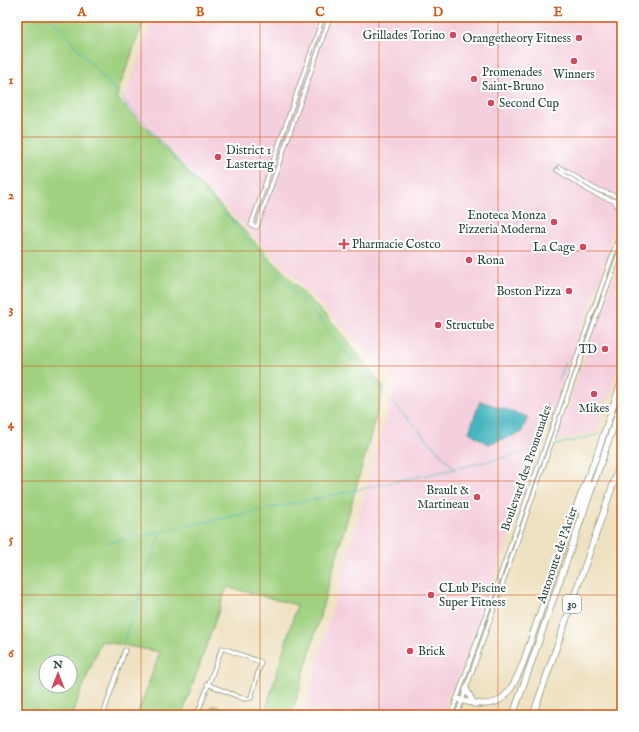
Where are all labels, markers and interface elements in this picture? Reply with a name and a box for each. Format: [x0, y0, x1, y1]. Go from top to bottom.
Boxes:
text: A [77, 4, 88, 21]
text: B [196, 4, 205, 21]
text: C [315, 4, 325, 21]
text: D [433, 4, 444, 21]
text: E [553, 4, 563, 21]
place label: Grillades Torino [363, 28, 446, 43]
marker: Grillades Torino [448, 30, 458, 40]
place label: Orangetheory Fitness [462, 31, 571, 46]
marker: Orangetheory Fitness [574, 33, 584, 43]
marker: Winners [569, 56, 579, 66]
place label: Promenades Saint-Bruno [482, 65, 545, 94]
place label: Winners [553, 67, 595, 82]
text: 1 [9, 72, 14, 89]
marker: Promenades Saint-Bruno [469, 74, 479, 84]
place label: Second Cup [499, 96, 559, 112]
marker: Second Cup [486, 98, 496, 108]
place label: District 1 Lastertag [226, 143, 274, 172]
marker: District 1 Lastertag [213, 152, 223, 162]
text: 2 [8, 187, 14, 204]
place label: Enoteca Monza Pizzeria Moderna [458, 208, 547, 237]
marker: Enoteca Monza Pizzeria Moderna [549, 217, 559, 227]
place label: Pharmacie Costco [352, 237, 441, 252]
marker: Pharmacie Costco [339, 239, 349, 249]
place label: La Cage [533, 240, 575, 255]
marker: La Cage [578, 242, 588, 252]
place label: Rona [477, 253, 505, 268]
marker: Rona [464, 255, 474, 265]
place label: Boston Pizza [496, 284, 562, 299]
marker: Boston Pizza [564, 286, 574, 296]
text: 3 [9, 301, 14, 318]
place label: Structube [446, 318, 495, 333]
marker: Structube [433, 320, 443, 330]
place label: TD [579, 342, 597, 357]
marker: TD [600, 344, 610, 354]
marker: Mikes [589, 389, 599, 399]
place label: Mikes [579, 401, 609, 416]
street label: Boulevard des Promenades [498, 403, 555, 533]
text: 4 [8, 416, 15, 433]
place label: Brault & Martineau [417, 483, 469, 512]
marker: Brault & Martineau [472, 492, 482, 502]
street label: Autoroute de l'Acier [534, 504, 581, 606]
text: 5 [9, 531, 14, 548]
place label: CLub Piscine Super Fitness [439, 581, 506, 611]
marker: CLub Piscine Super Fitness [426, 590, 436, 600]
road number: 30 [563, 595, 581, 613]
place label: Brick [418, 644, 446, 659]
text: 6 [8, 645, 14, 662]
marker: Brick [405, 646, 415, 656]
north arrow [38, 654, 78, 694]
text: N [52, 658, 63, 672]

